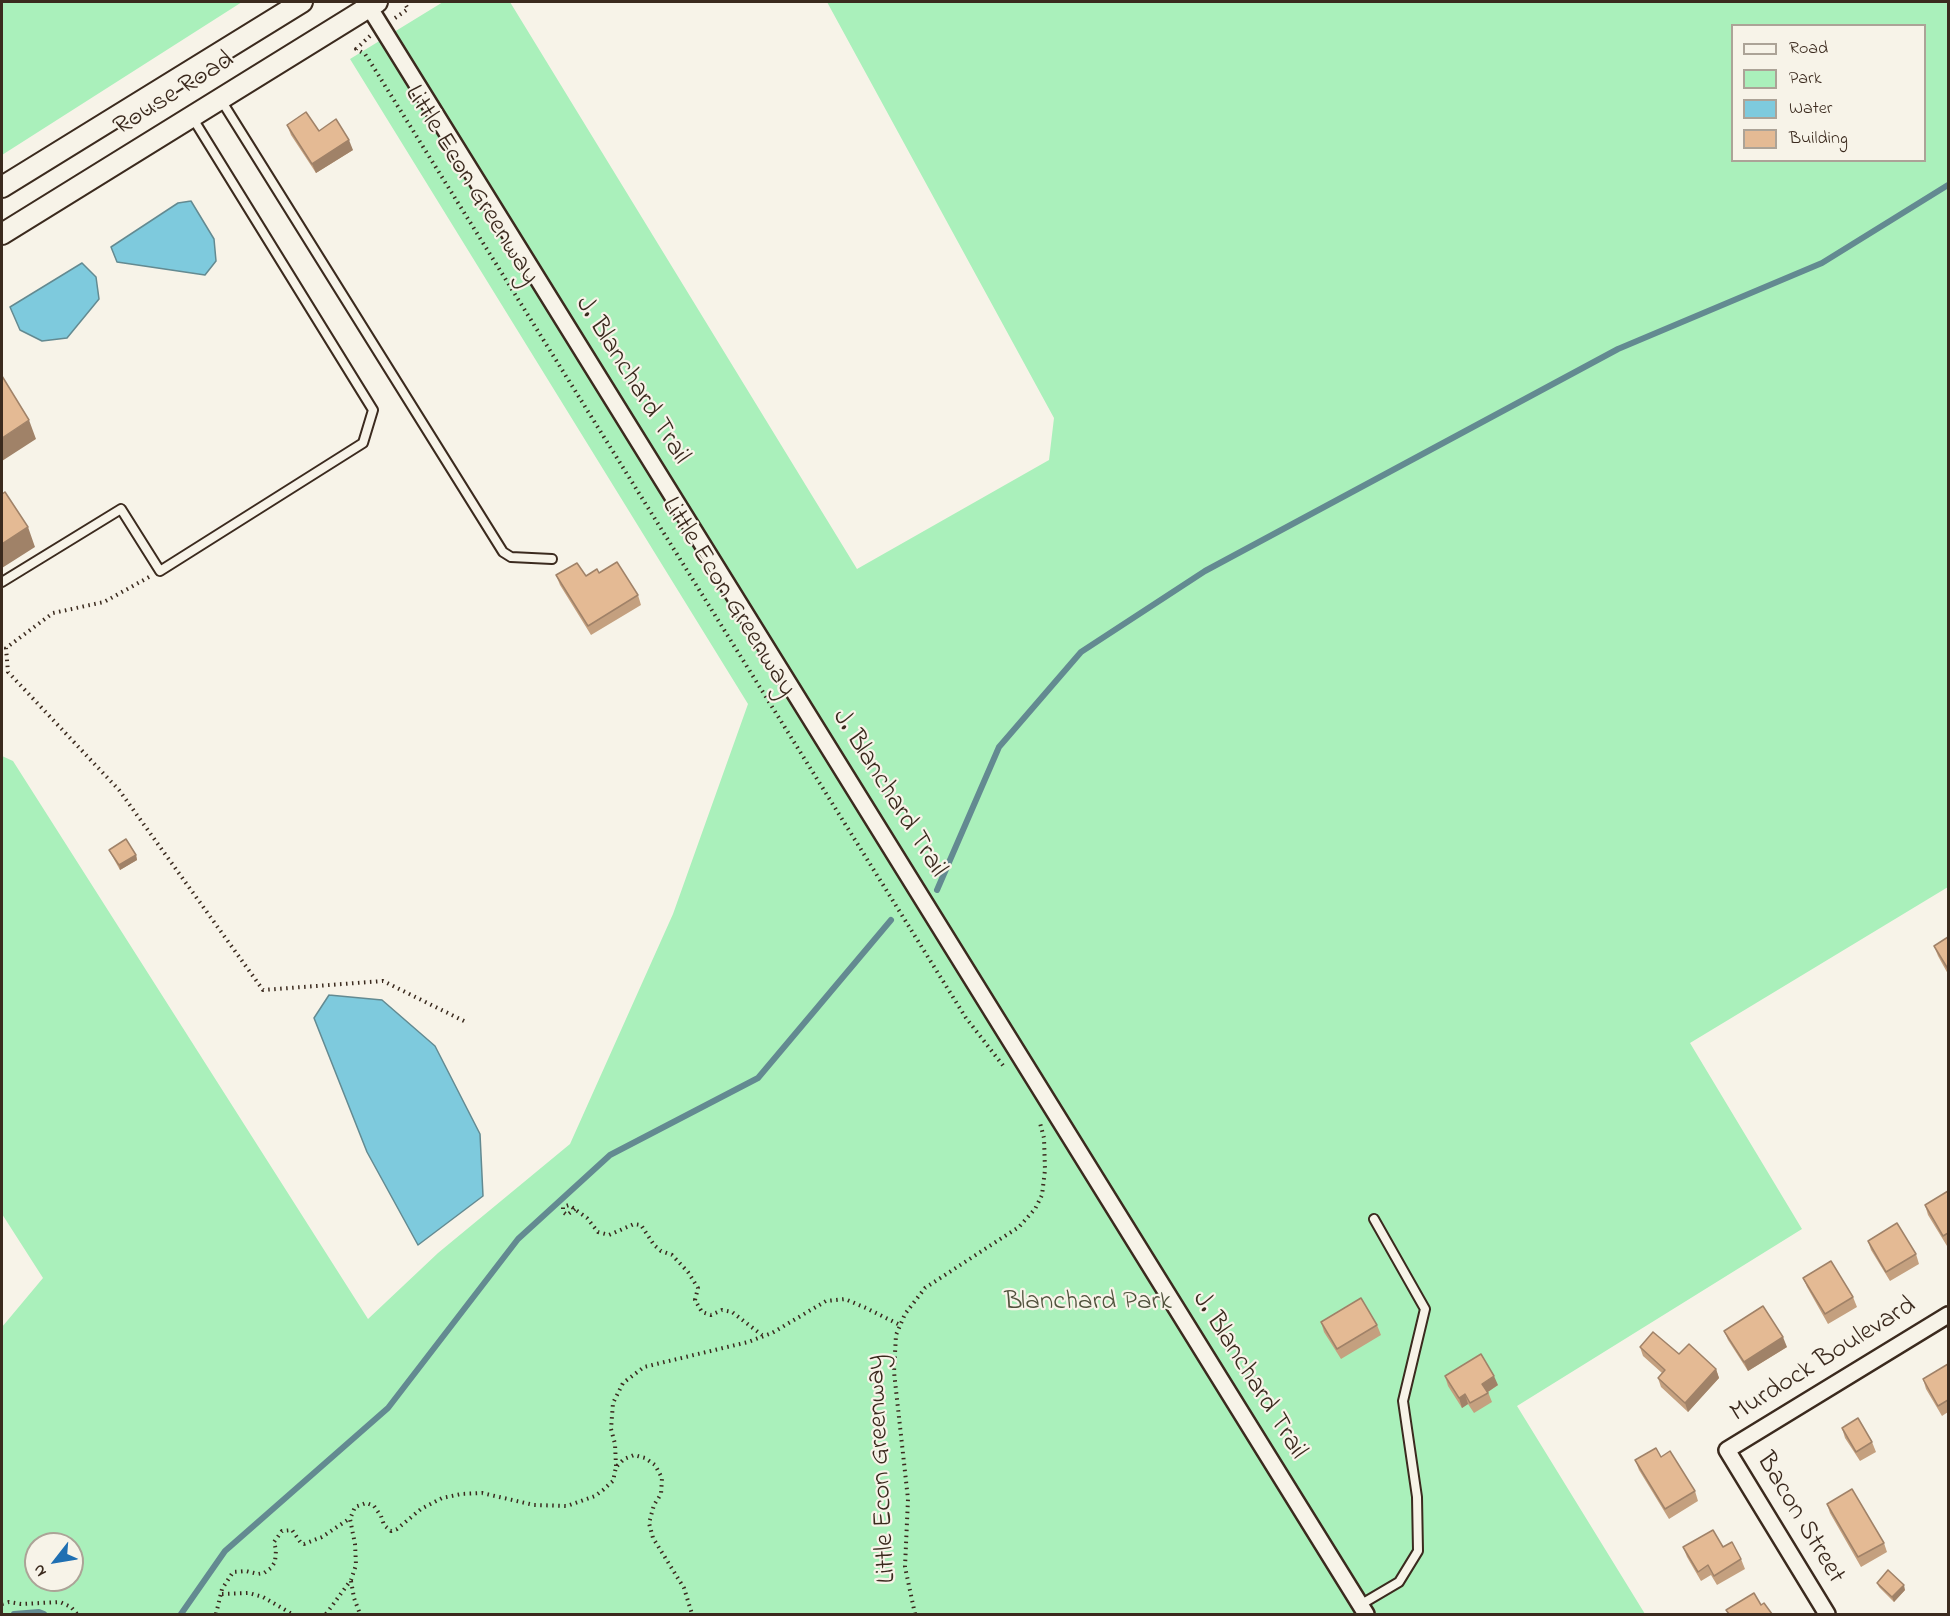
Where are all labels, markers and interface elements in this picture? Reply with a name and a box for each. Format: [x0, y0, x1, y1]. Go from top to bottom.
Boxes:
legend [1731, 24, 1926, 162]
text: Road [1789, 36, 1828, 62]
street label: Rouse Road [109, 45, 241, 145]
text: Park [1789, 66, 1822, 92]
street label: Little Econ Greenway [396, 80, 544, 292]
text: Water [1789, 96, 1832, 122]
text: Building [1789, 126, 1848, 152]
street label: J. Blanchard Trail [566, 291, 696, 471]
street label: Little Econ Greenway [653, 492, 801, 704]
street label: J. Blanchard Trail [823, 704, 953, 884]
street label: J. Blanchard Trail [1183, 1286, 1313, 1466]
park label: Blanchard Park [1004, 1288, 1172, 1320]
street label: Murdock Boulevard [1725, 1291, 1923, 1431]
street label: Little Econ Greenway [861, 1354, 905, 1584]
street label: Bacon Street [1747, 1448, 1851, 1590]
north arrow [24, 1532, 84, 1592]
text: N [27, 1559, 53, 1581]

